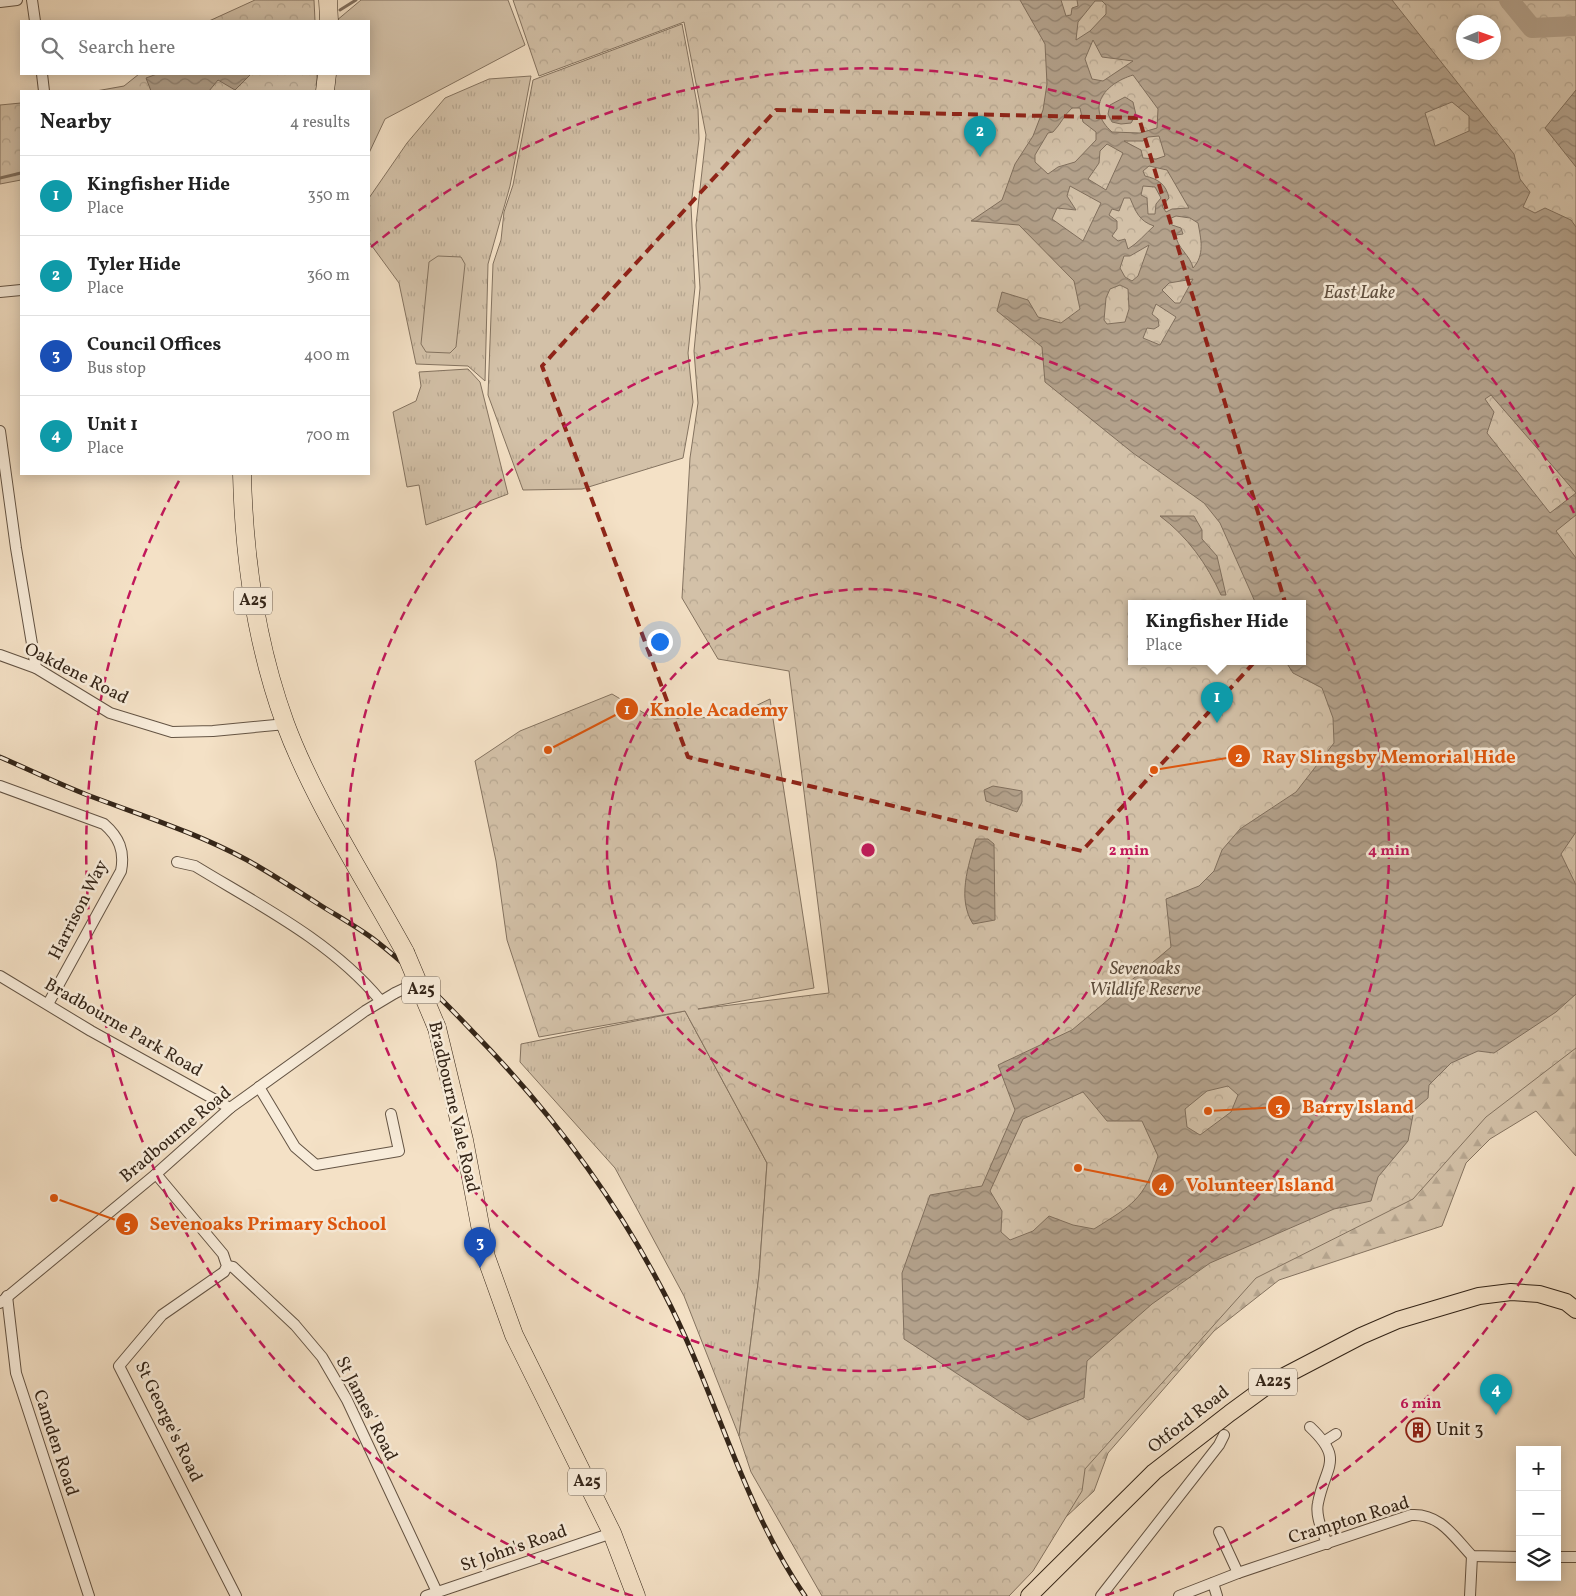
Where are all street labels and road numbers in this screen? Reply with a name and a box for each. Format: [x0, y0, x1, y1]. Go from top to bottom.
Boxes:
road number: A25 [234, 588, 272, 614]
street label: Oakdene Road [20, 637, 132, 711]
street label: Harrison Way [43, 856, 115, 964]
street label: Bradbourne Park Road [39, 972, 207, 1084]
road number: A25 [402, 976, 440, 1004]
street label: Bradbourne Vale Road [421, 1019, 485, 1195]
street label: Bradbourne Road [115, 1081, 237, 1189]
street label: St James' Road [329, 1352, 403, 1466]
street label: St George's Road [128, 1357, 208, 1487]
road number: A225 [1249, 1368, 1297, 1395]
street label: Otford Road [1143, 1380, 1235, 1460]
street label: Camden Road [26, 1387, 84, 1499]
road number: A25 [568, 1468, 606, 1495]
street label: Crampton Road [1285, 1491, 1413, 1551]
street label: St John's Road [457, 1519, 571, 1579]

